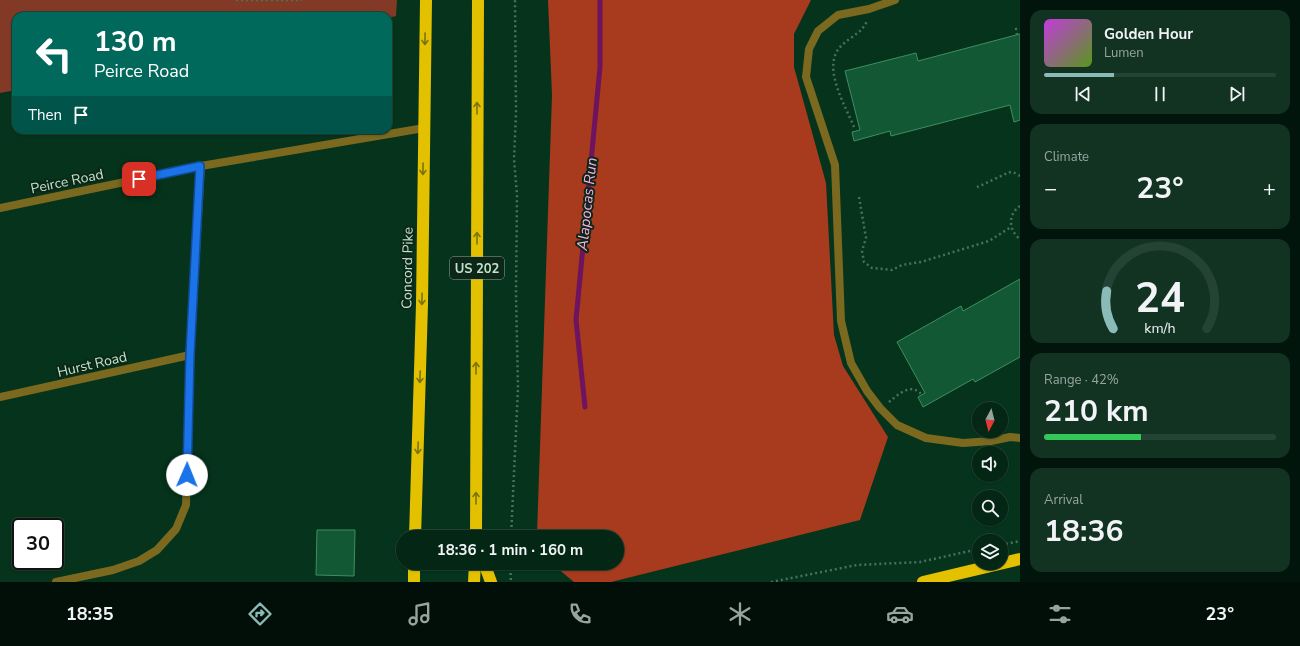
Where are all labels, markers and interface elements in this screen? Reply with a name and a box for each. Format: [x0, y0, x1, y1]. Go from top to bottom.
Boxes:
text: 130 m [94, 23, 177, 61]
text: Golden Hour [1104, 24, 1193, 44]
icon: left [28, 28, 80, 80]
one-way arrow [421, 32, 429, 45]
text: Lumen [1104, 44, 1144, 62]
text: Peirce Road [94, 59, 189, 83]
icon: previous [1072, 83, 1094, 105]
icon: pause [1149, 83, 1171, 105]
icon: next [1226, 83, 1248, 105]
one-way arrow [473, 102, 481, 115]
icon: arrive [70, 104, 92, 126]
text: Then [28, 105, 62, 125]
text: Climate [1044, 148, 1089, 166]
water label: Alapocas Run [572, 157, 602, 252]
pin [122, 162, 156, 196]
one-way arrow [420, 162, 427, 175]
street label: Peirce Road [29, 164, 105, 198]
icon: arrive [128, 168, 150, 190]
text: 23° [1136, 168, 1184, 209]
text: − [1044, 174, 1057, 204]
text: + [1263, 174, 1276, 204]
street label: Concord Pike [397, 227, 418, 309]
one-way arrow [473, 232, 481, 245]
road number: US 202 [450, 257, 504, 279]
text: 24 [1135, 270, 1185, 327]
one-way arrow [418, 292, 426, 305]
text: km/h [1144, 319, 1176, 338]
street label: Hurst Road [55, 347, 129, 382]
one-way arrow [472, 362, 480, 375]
one-way arrow [416, 370, 423, 383]
text: Range · 42% [1044, 371, 1119, 389]
text: 210 km [1044, 391, 1149, 432]
north arrow [972, 402, 1008, 438]
map controls [972, 402, 1008, 570]
one-way arrow [414, 441, 421, 454]
button: sound [972, 446, 1008, 482]
position arrow [166, 454, 208, 496]
button: search [972, 490, 1008, 526]
text: Arrival [1044, 491, 1083, 509]
one-way arrow [472, 492, 480, 505]
text: 18:36 [1044, 511, 1123, 552]
speed limit sign: 30 [12, 518, 64, 570]
button: layers [972, 534, 1008, 570]
text: 18:36 · 1 min · 160 m [437, 540, 583, 560]
icon: directions [246, 600, 274, 628]
icon: music [406, 600, 434, 628]
icon: phone [566, 600, 594, 628]
icon: climate [726, 600, 754, 628]
icon: car [886, 600, 914, 628]
icon: filters [1046, 600, 1074, 628]
text: 18:35 [66, 602, 114, 626]
text: 23° [1206, 602, 1234, 626]

